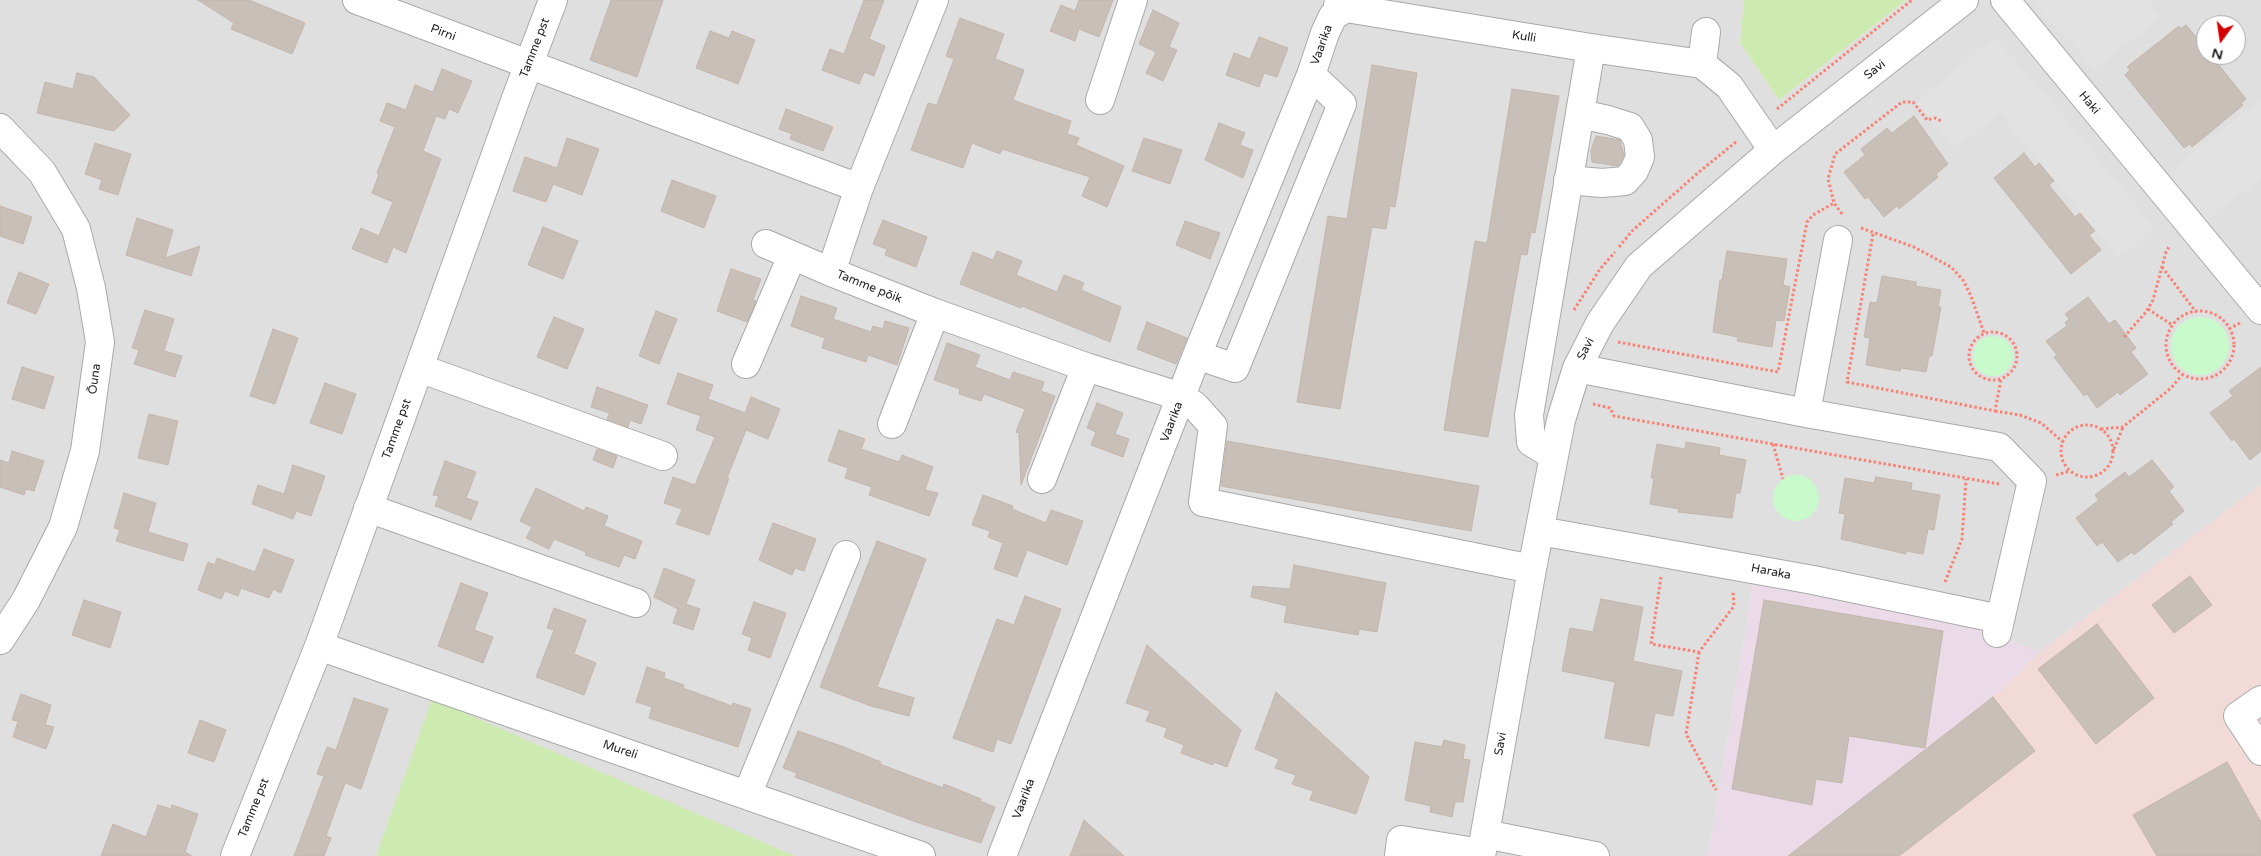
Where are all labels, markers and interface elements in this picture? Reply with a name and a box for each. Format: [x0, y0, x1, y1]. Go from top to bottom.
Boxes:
north arrow [2196, 15, 2246, 65]
street label: Tamme pst [517, 16, 553, 80]
street label: Pirni [428, 22, 458, 44]
street label: Vaarika [1308, 23, 1336, 67]
street label: Kulli [1511, 28, 1537, 46]
text: N [2210, 44, 2225, 64]
street label: Savi [1861, 57, 1889, 83]
street label: Haki [2075, 89, 2103, 117]
street label: Tamme põik [834, 267, 904, 307]
street label: Savi [1574, 335, 1598, 363]
street label: Õuna [86, 363, 104, 395]
street label: Tamme pst [379, 397, 415, 461]
street label: Vaarika [1158, 400, 1186, 444]
street label: Haraka [1750, 561, 1792, 583]
street label: Savi [1492, 731, 1510, 757]
street label: Mureli [601, 737, 639, 763]
street label: Tamme pst [236, 776, 272, 840]
street label: Vaarika [1010, 777, 1038, 821]

